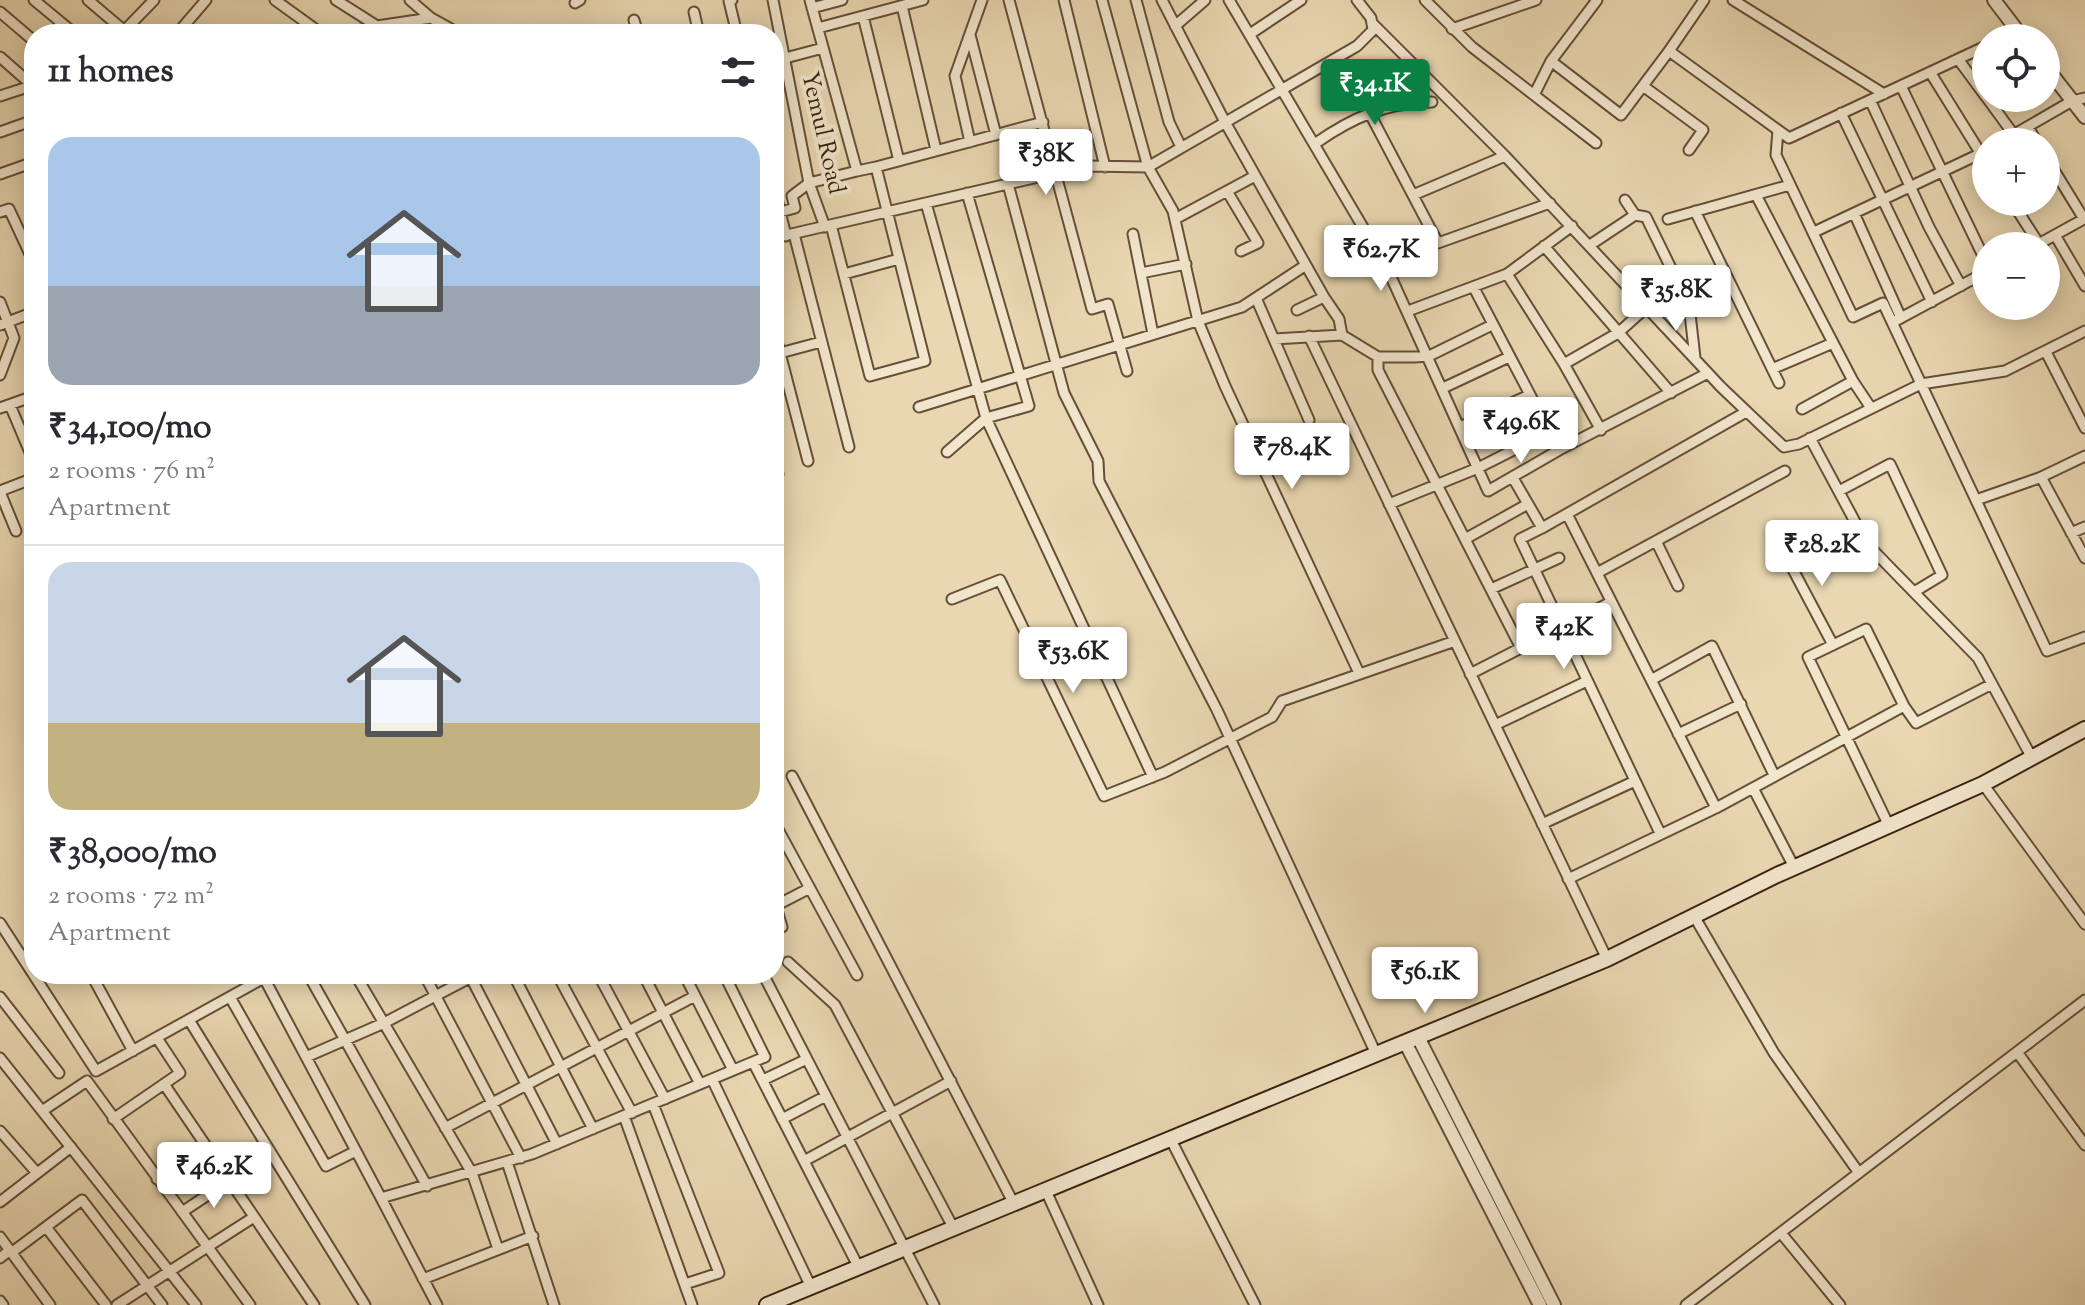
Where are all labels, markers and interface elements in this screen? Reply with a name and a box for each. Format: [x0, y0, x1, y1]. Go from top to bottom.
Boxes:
map controls [1972, 24, 2060, 320]
button: locate [1972, 24, 2060, 112]
text: 11 homes [48, 48, 174, 97]
icon: filters [716, 50, 760, 94]
pin: ₹34.1K [1310, 59, 1440, 127]
text: ₹34.1K [1339, 66, 1411, 103]
street label: Yemul Road [791, 68, 853, 198]
button: + [1972, 128, 2060, 216]
pin: ₹38K [999, 129, 1093, 197]
text: ₹38K [1017, 136, 1075, 173]
icon: home [332, 189, 476, 333]
pin: ₹62.7K [1316, 225, 1446, 293]
text: ₹62.7K [1342, 232, 1420, 269]
button: − [1972, 232, 2060, 320]
pin: ₹35.8K [1611, 265, 1741, 333]
text: ₹35.8K [1640, 272, 1712, 309]
pin: ₹49.6K [1456, 397, 1586, 465]
text: ₹34,100/mo [48, 404, 212, 453]
text: ₹49.6K [1482, 404, 1560, 441]
pin: ₹78.4K [1227, 423, 1357, 491]
text: ₹78.4K [1252, 430, 1332, 467]
text: 2 rooms · 76 m² [48, 453, 215, 490]
text: Apartment [48, 490, 171, 527]
pin: ₹28.2K [1757, 520, 1887, 588]
text: ₹28.2K [1783, 527, 1861, 564]
pin: ₹42K [1517, 603, 1611, 671]
text: ₹42K [1535, 610, 1593, 647]
icon: home [332, 614, 476, 758]
pin: ₹53.6K [1008, 627, 1138, 695]
text: ₹53.6K [1037, 634, 1109, 671]
text: ₹38,000/mo [48, 829, 217, 878]
text: 2 rooms · 72 m² [48, 878, 214, 915]
text: Apartment [48, 915, 171, 952]
pin: ₹56.1K [1360, 947, 1490, 1015]
text: ₹56.1K [1390, 954, 1460, 991]
pin: ₹46.2K [149, 1142, 279, 1210]
text: ₹46.2K [175, 1149, 253, 1186]

